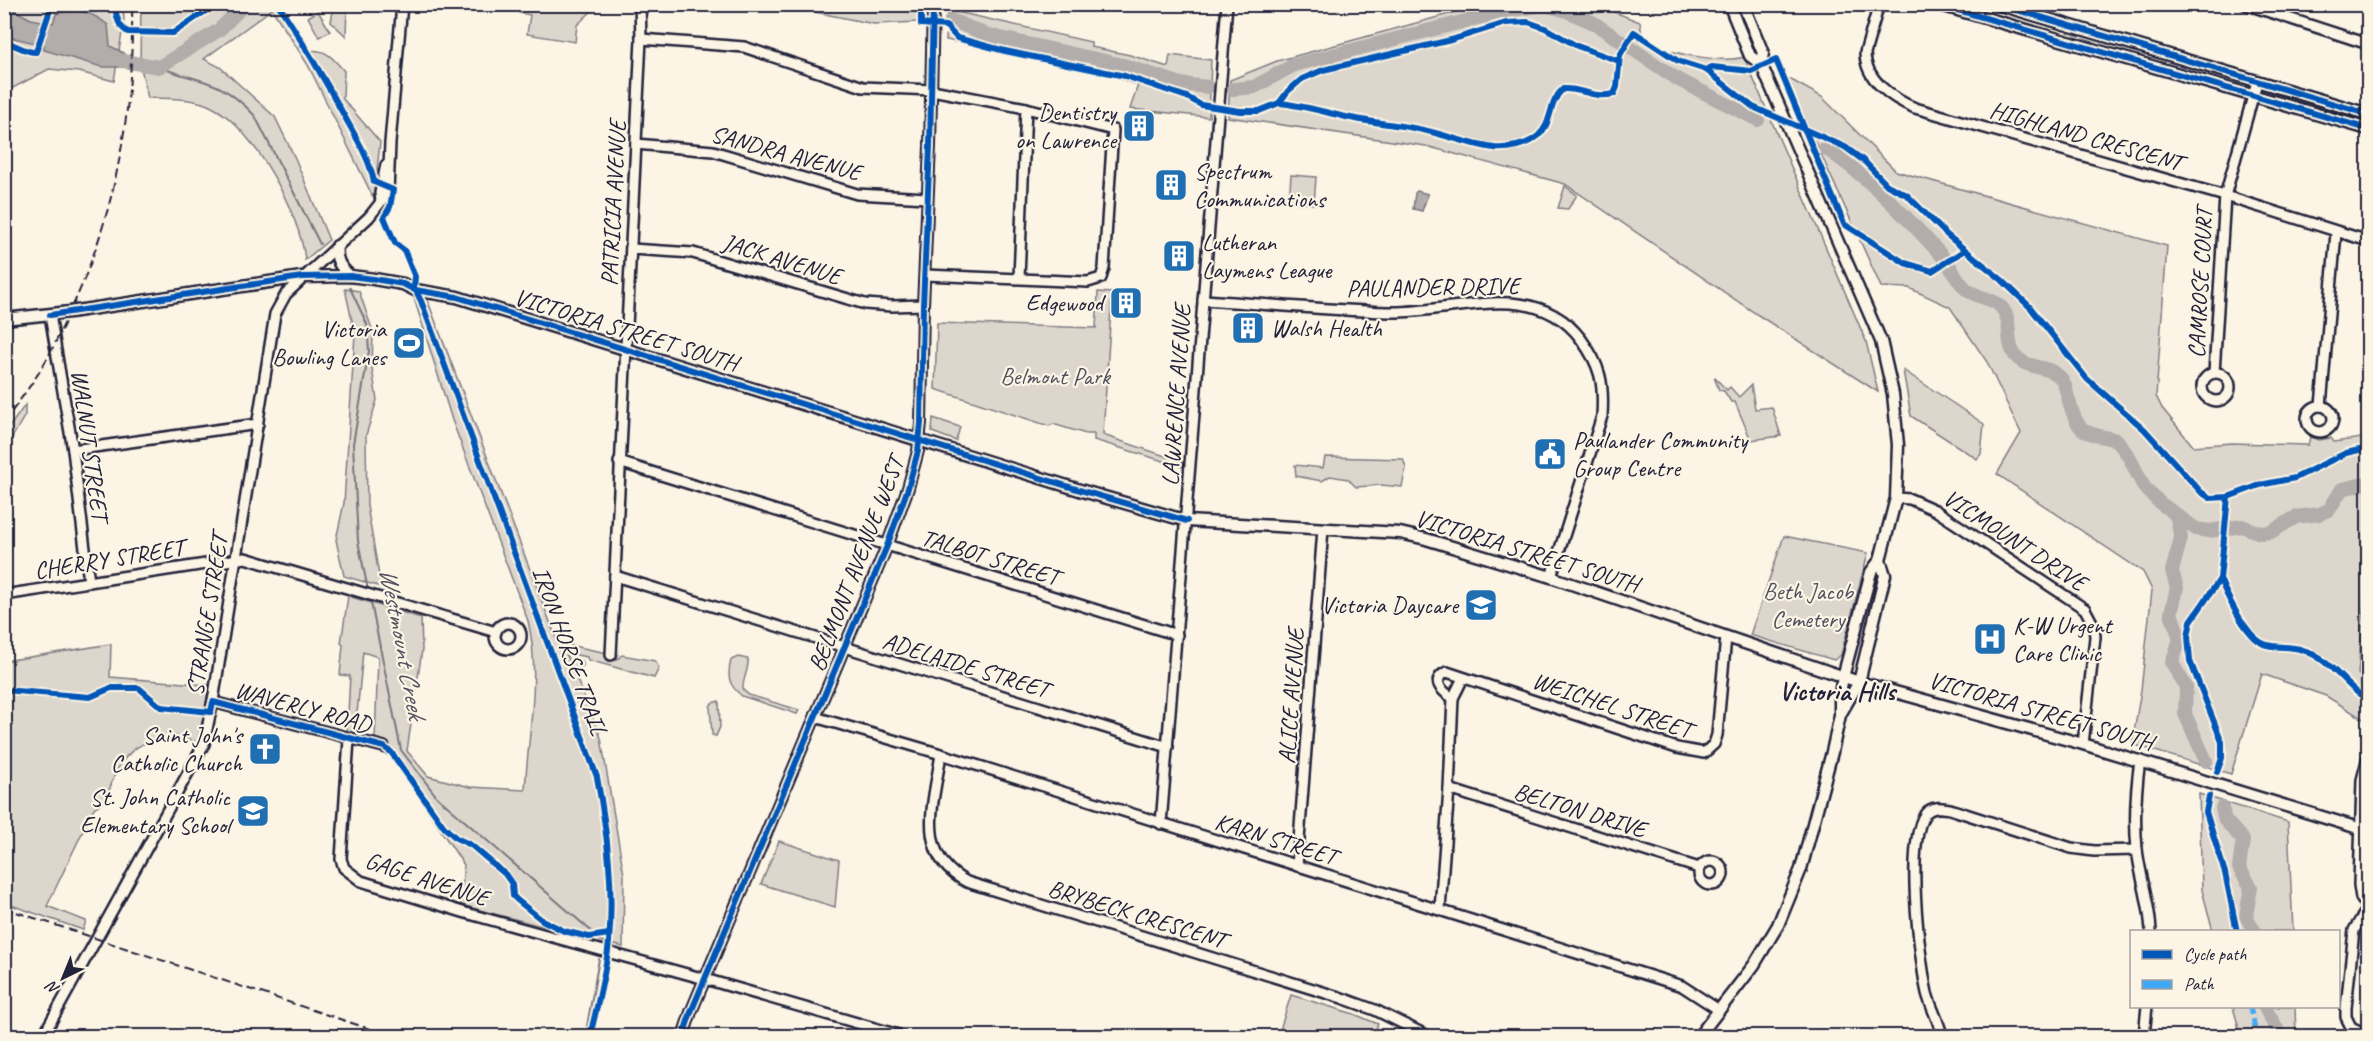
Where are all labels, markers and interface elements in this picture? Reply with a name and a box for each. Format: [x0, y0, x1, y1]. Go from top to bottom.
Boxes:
street label: HIGHLAND CRESCENT [1987, 94, 2191, 179]
place label: Dentistry on Lawrence [1015, 97, 1118, 155]
building icon: Dentistry on Lawrence [1121, 108, 1157, 144]
street label: PATRICIA AVENUE [594, 117, 632, 287]
street label: SANDRA AVENUE [708, 119, 867, 188]
place label: Spectrum Communications [1194, 156, 1328, 214]
building icon: Spectrum Communications [1153, 167, 1189, 203]
street label: CAMROSE COURT [2181, 202, 2219, 359]
street label: JACK AVENUE [718, 227, 847, 292]
place label: Lutheran Laymens League [1202, 227, 1334, 285]
building icon: Lutheran Laymens League [1161, 238, 1197, 274]
street label: PAULANDER DRIVE [1346, 270, 1523, 304]
street label: VICTORIA STREET SOUTH [511, 282, 745, 379]
building icon: Edgewood [1108, 285, 1144, 321]
place label: Edgewood [1026, 288, 1107, 318]
street label: LAWRENCE AVENUE [1155, 300, 1198, 487]
building icon: Walsh Health [1230, 310, 1266, 346]
place label: Walsh Health [1271, 313, 1383, 343]
place label: Victoria Bowling Lanes [272, 314, 388, 372]
sports icon: Victoria Bowling Lanes [391, 325, 427, 361]
park label: Belmont Park [1000, 361, 1112, 391]
street label: WALNUT STREET [65, 368, 116, 528]
place label: Paulander Community Group Centre [1573, 425, 1749, 483]
public building icon: Paulander Community Group Centre [1532, 436, 1568, 472]
street label: BELMONT AVENUE WEST [801, 448, 912, 675]
street label: VICMOUNT DRIVE [1938, 483, 2095, 599]
street label: VICTORIA STREET SOUTH [1412, 503, 1646, 600]
street label: TALBOT STREET [918, 522, 1068, 594]
street label: STRANGE STREET [179, 526, 235, 698]
street label: CHERRY STREET [32, 531, 192, 586]
street label: IRON HORSE TRAIL [526, 563, 615, 740]
water label: Westmount Creek [372, 565, 434, 726]
park label: Beth Jacob Cemetery [1763, 576, 1854, 634]
school or university icon: Victoria Daycare [1463, 587, 1499, 623]
place label: Victoria Daycare [1321, 590, 1460, 620]
place label: K-W Urgent Care Clinic [2013, 610, 2113, 668]
hospital icon: K-W Urgent Care Clinic [1972, 621, 2008, 657]
street label: ALICE AVENUE [1271, 624, 1311, 765]
street label: ADELAIDE STREET [879, 625, 1057, 706]
street label: WEICHEL STREET [1529, 665, 1701, 747]
street label: VICTORIA STREET SOUTH [1925, 665, 2160, 758]
street label: WAVERLY ROAD [232, 674, 376, 740]
district label: Victoria Hills [1779, 675, 1898, 708]
place label: Saint John's Catholic Church [111, 720, 245, 778]
church icon: Saint John's Catholic Church [247, 731, 283, 767]
street label: BELTON DRIVE [1510, 776, 1653, 845]
place label: St. John Catholic Elementary School [80, 782, 234, 840]
school or university icon: St. John Catholic Elementary School [235, 793, 271, 829]
street label: KARN STREET [1211, 806, 1345, 873]
street label: GAGE AVENUE [362, 845, 495, 914]
street label: BRYBECK CRESCENT [1045, 873, 1235, 957]
legend [2130, 930, 2340, 1008]
text: Cycle path [2184, 943, 2247, 965]
north arrow [33, 948, 93, 1008]
text: Path [2184, 973, 2214, 995]
text: N [41, 975, 64, 999]

